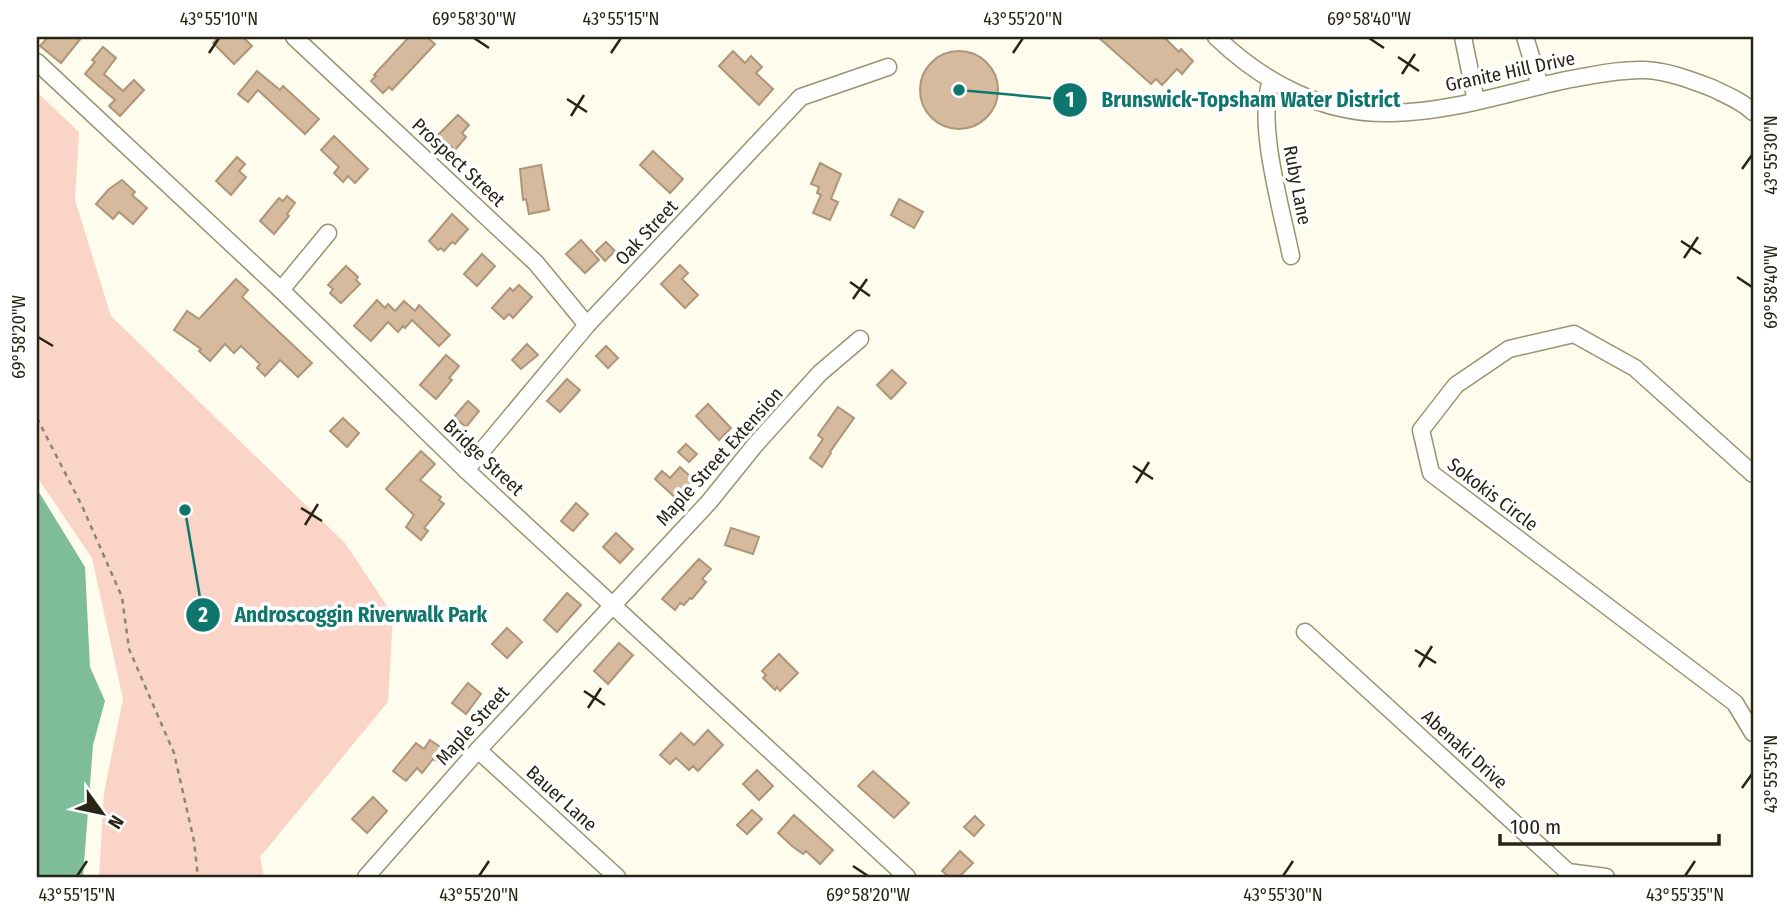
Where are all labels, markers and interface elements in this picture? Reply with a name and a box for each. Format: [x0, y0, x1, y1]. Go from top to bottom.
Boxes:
text: 43°55'10"N [180, 8, 258, 30]
text: 69°58'30"W [432, 8, 517, 30]
text: 43°55'15"N [582, 8, 660, 30]
text: 43°55'20"N [983, 8, 1063, 30]
text: 69°58'40"W [1327, 8, 1412, 30]
street label: Granite Hill Drive [1443, 47, 1577, 96]
callout: Brunswick-Topsham Water District [1052, 79, 1414, 121]
text: 1 [1066, 87, 1074, 113]
text: Brunswick-Topsham Water District [1102, 87, 1401, 113]
street label: Prospect Street [407, 113, 511, 212]
text: 43°55'30"N [1760, 115, 1782, 195]
street label: Ruby Lane [1279, 144, 1316, 227]
street label: Oak Street [610, 194, 683, 270]
text: 69°58'40"W [1760, 244, 1782, 329]
text: 69°58'20"W [8, 295, 30, 379]
street label: Maple Street Extension [651, 382, 788, 530]
street label: Bridge Street [439, 414, 529, 501]
street label: Sokokis Circle [1443, 453, 1542, 536]
callout: Androscoggin Riverwalk Park [185, 594, 501, 636]
text: 2 [197, 602, 208, 628]
text: Androscoggin Riverwalk Park [234, 602, 488, 628]
street label: Maple Street [431, 680, 514, 770]
street label: Abenaki Drive [1417, 705, 1512, 794]
text: 43°55'35"N [1760, 735, 1782, 813]
street label: Bauer Lane [522, 761, 602, 836]
north arrow [66, 778, 136, 848]
scale bar [1500, 802, 1718, 846]
text: N [103, 811, 129, 833]
text: 100 m [1510, 814, 1561, 840]
text: 43°55'15"N [38, 884, 116, 906]
text: 43°55'20"N [439, 884, 519, 906]
text: 69°58'20"W [826, 884, 910, 906]
text: 43°55'30"N [1243, 884, 1323, 906]
text: 43°55'35"N [1646, 884, 1724, 906]

